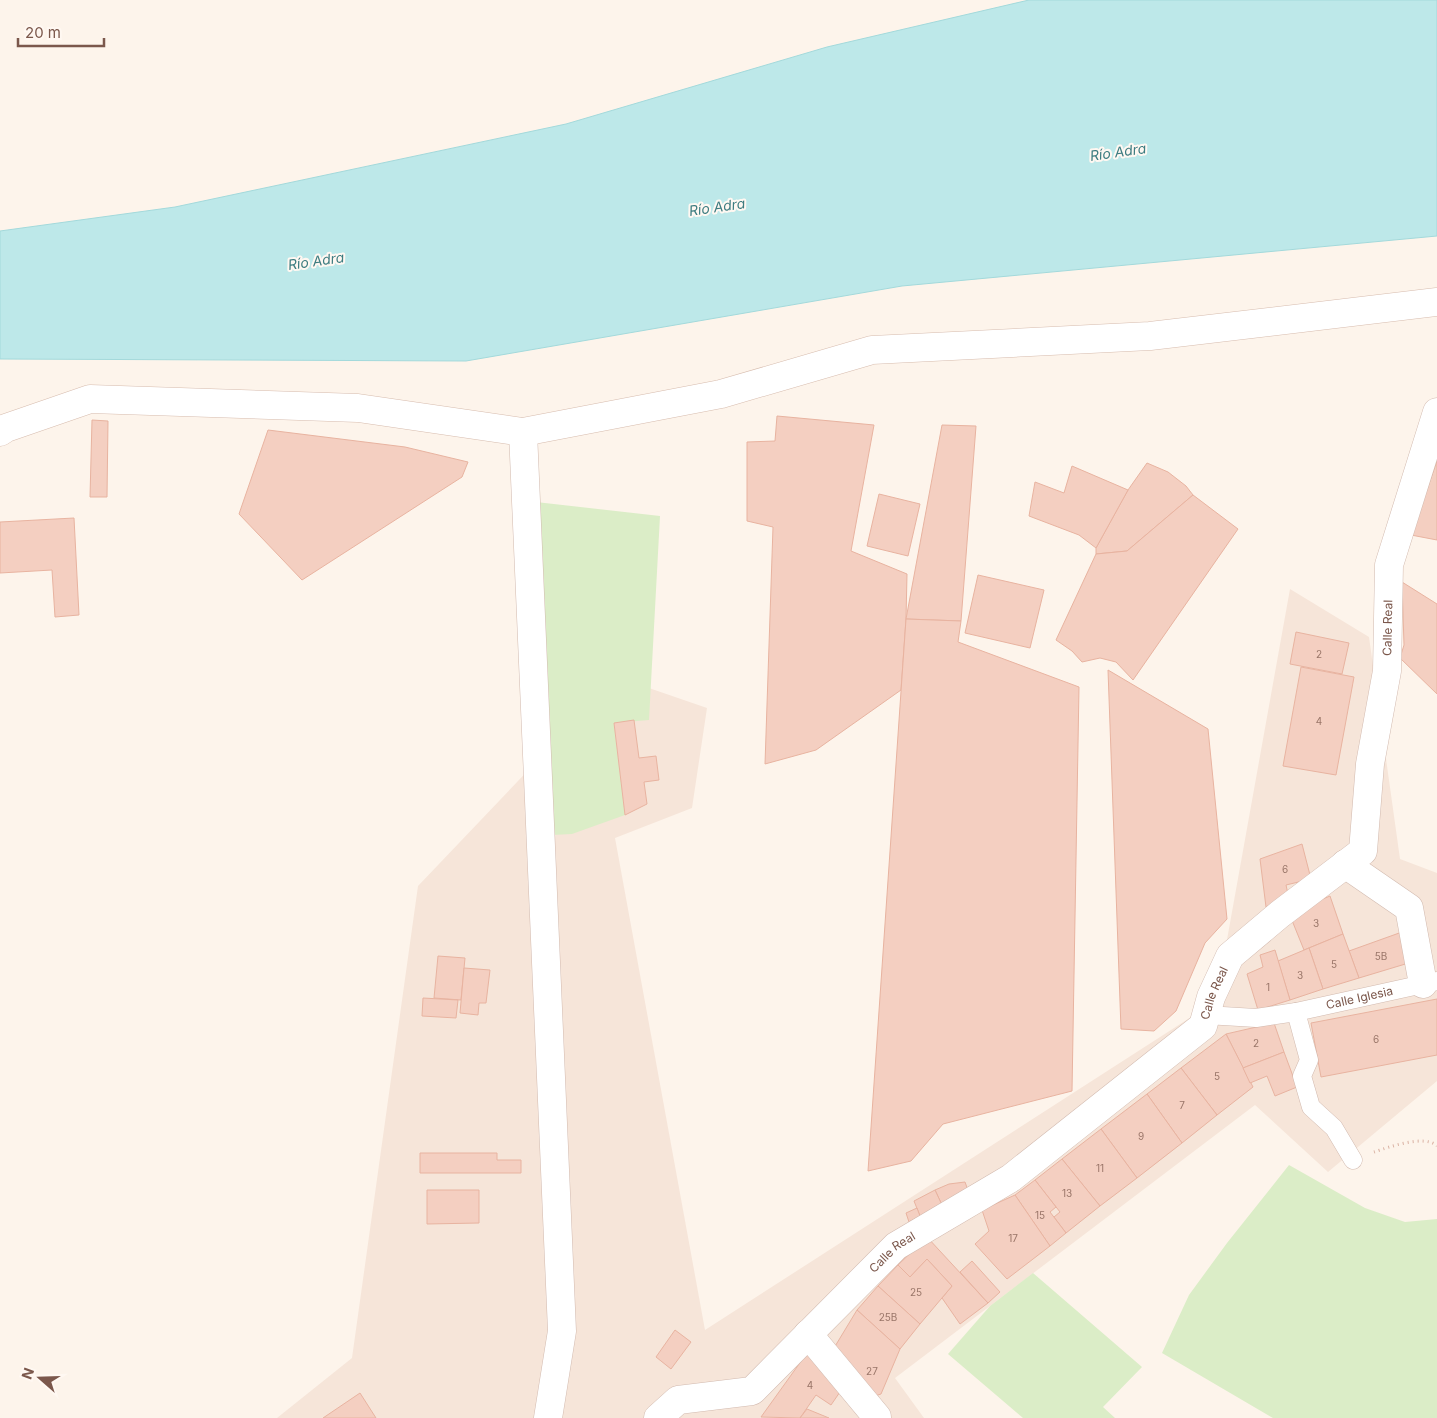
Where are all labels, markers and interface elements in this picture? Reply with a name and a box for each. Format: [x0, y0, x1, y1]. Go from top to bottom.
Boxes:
scale bar [18, 15, 104, 47]
text: 20 m [25, 23, 61, 42]
water label: Río Adra [1089, 139, 1148, 164]
water label: Río Adra [688, 194, 747, 219]
water label: Río Adra [287, 248, 346, 273]
street label: Calle Real [1379, 600, 1395, 656]
house number: 2 [1316, 648, 1322, 660]
house number: 4 [1316, 715, 1322, 727]
house number: 6 [1282, 863, 1288, 875]
house number: 3 [1313, 917, 1319, 929]
house number: 5B [1375, 950, 1387, 962]
house number: 5 [1331, 958, 1337, 970]
street label: Calle Real [1197, 964, 1231, 1021]
house number: 3 [1297, 969, 1303, 981]
house number: 1 [1266, 981, 1270, 993]
street label: Calle Iglesia [1324, 983, 1394, 1012]
house number: 6 [1373, 1033, 1379, 1045]
house number: 2 [1253, 1037, 1259, 1049]
house number: 5 [1214, 1070, 1220, 1082]
house number: 7 [1179, 1099, 1185, 1111]
house number: 9 [1138, 1130, 1144, 1142]
house number: 11 [1096, 1162, 1104, 1174]
house number: 13 [1062, 1187, 1072, 1199]
house number: 15 [1035, 1209, 1045, 1221]
street label: Calle Real [866, 1228, 918, 1276]
house number: 17 [1008, 1232, 1018, 1244]
house number: 25 [910, 1286, 922, 1298]
house number: 25B [879, 1311, 897, 1323]
north arrow [15, 1353, 65, 1403]
text: N [18, 1365, 37, 1381]
house number: 27 [866, 1365, 878, 1377]
house number: 4 [807, 1379, 813, 1391]

